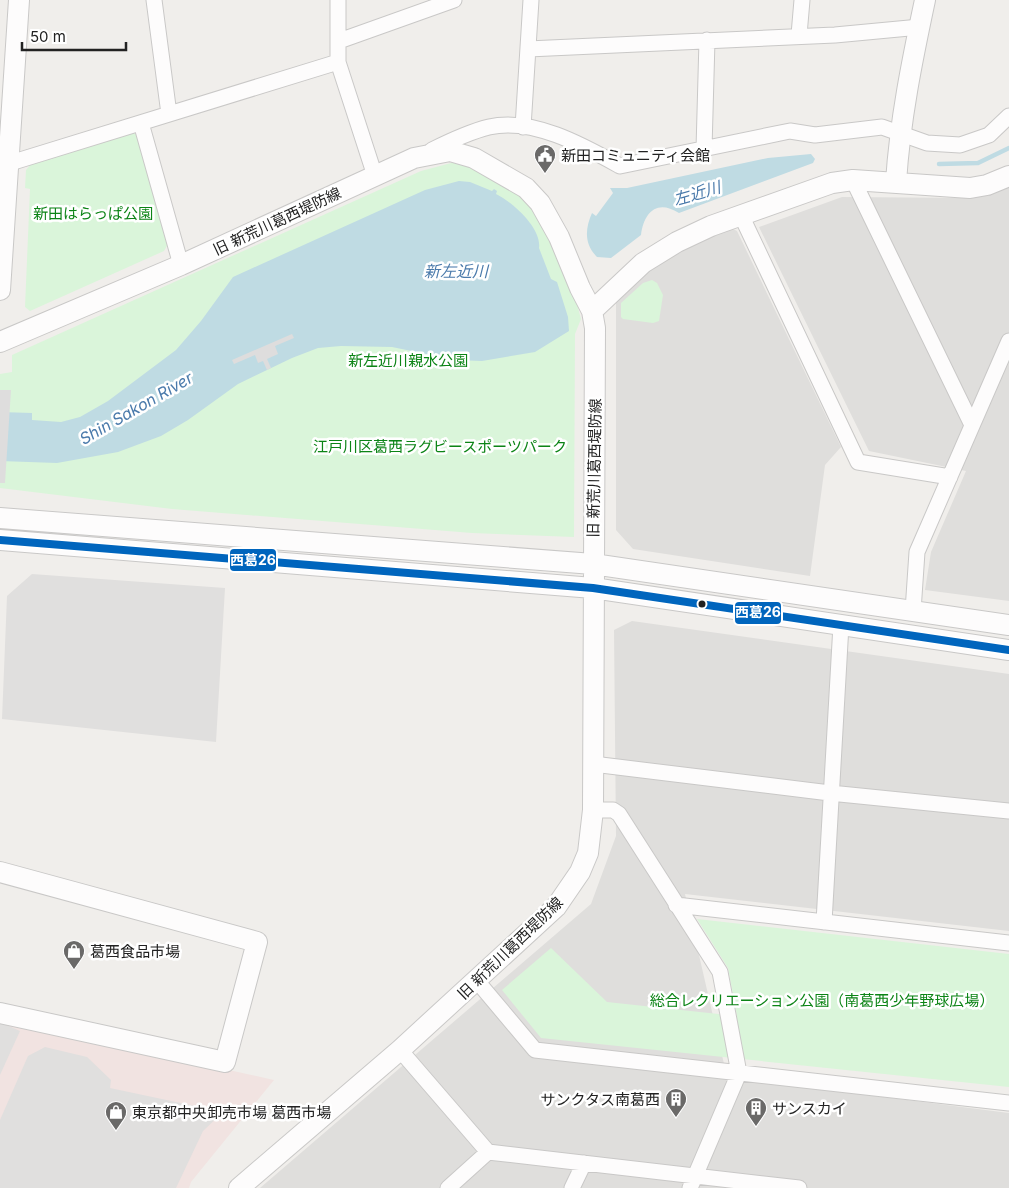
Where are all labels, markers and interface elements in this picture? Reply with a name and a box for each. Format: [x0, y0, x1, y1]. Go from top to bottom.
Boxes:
scale bar [22, 20, 126, 52]
text: 50 m [30, 27, 66, 46]
public building icon: 新田コミュニティ会館 [533, 143, 557, 174]
place label: 新田コミュニティ会館 [561, 146, 710, 165]
water label: 左近川 [671, 176, 725, 209]
street label: 旧 新荒川葛西堤防線 [210, 183, 344, 259]
park label: 新田はらっぱ公園 [33, 204, 153, 223]
water label: 新左近川 [424, 261, 490, 281]
park label: 新左近川親水公園 [348, 351, 468, 370]
water label: Shin Sakon River [76, 367, 197, 449]
street label: 旧 新荒川葛西堤防線 [583, 398, 605, 538]
park label: 江戸川区葛西ラグビースポーツパーク [313, 437, 567, 456]
line badge: 西葛26 [229, 548, 277, 572]
text: 西葛26 [230, 551, 276, 568]
unlabelled marker [697, 599, 707, 609]
line badge: 西葛26 [734, 601, 782, 625]
text: 西葛26 [735, 603, 781, 620]
street label: 旧 新荒川葛西堤防線 [453, 893, 567, 1003]
shop icon: 葛西食品市場 [62, 939, 86, 970]
place label: 葛西食品市場 [90, 942, 180, 961]
park label: 総合レクリエーション公園（南葛西少年野球広場） [650, 991, 994, 1010]
building icon: サンクタス南葛西 [664, 1087, 688, 1118]
place label: サンクタス南葛西 [541, 1090, 660, 1109]
building icon: サンスカイ [744, 1096, 768, 1127]
place label: サンスカイ [772, 1099, 847, 1118]
shop icon: 東京都中央卸売市場 葛西市場 [104, 1100, 128, 1131]
place label: 東京都中央卸売市場 葛西市場 [132, 1103, 331, 1122]

